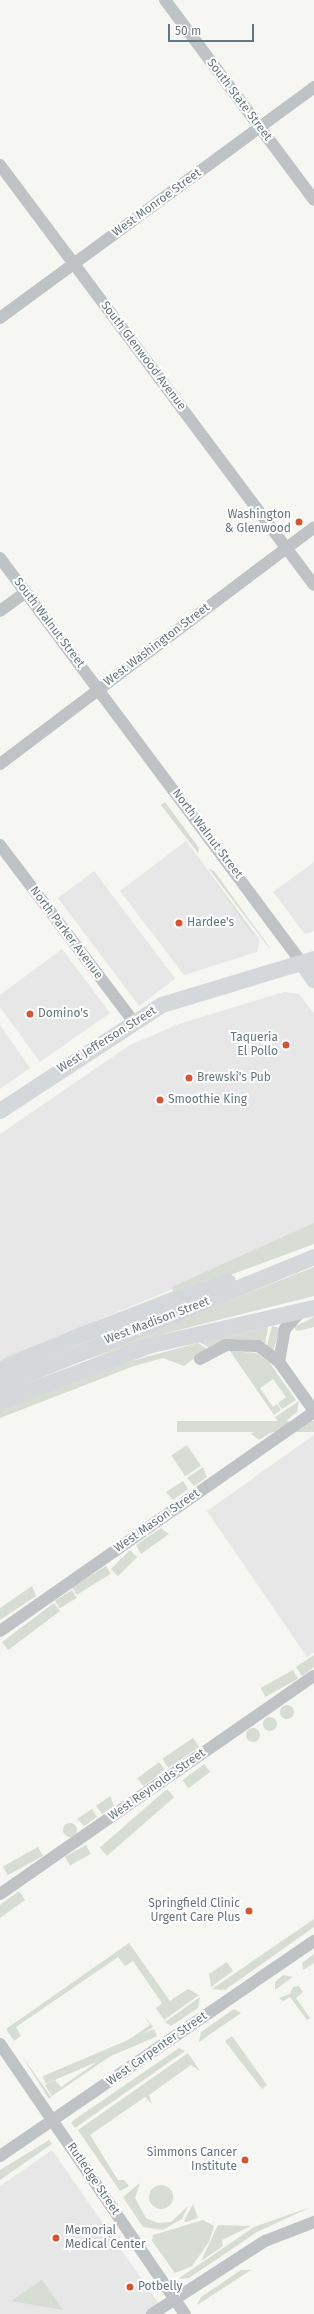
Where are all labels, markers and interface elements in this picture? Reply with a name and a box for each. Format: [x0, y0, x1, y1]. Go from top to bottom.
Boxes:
scale bar [170, 16, 256, 42]
text: 50 m [175, 24, 201, 38]
street label: South State Street [204, 56, 274, 144]
street label: West Monroe Street [110, 166, 204, 240]
street label: South Glenwood Avenue [97, 299, 189, 413]
place label: Washington & Glenwood [225, 508, 291, 536]
marker: Washington & Glenwood [294, 517, 304, 527]
street label: South Walnut Street [11, 575, 87, 671]
street label: West Washington Street [101, 601, 213, 689]
street label: North Walnut Street [169, 787, 245, 881]
street label: North Parker Avenue [27, 884, 105, 982]
place label: Hardee's [187, 916, 234, 930]
marker: Hardee's [174, 918, 184, 928]
street label: West Jefferson Street [55, 1004, 159, 1076]
place label: Domino's [38, 1007, 88, 1021]
marker: Domino's [25, 1009, 35, 1019]
place label: Taqueria El Pollo [231, 1031, 278, 1059]
marker: Taqueria El Pollo [281, 1040, 291, 1050]
place label: Brewski's Pub [197, 1071, 271, 1085]
marker: Brewski's Pub [184, 1073, 194, 1083]
place label: Smoothie King [168, 1093, 247, 1107]
marker: Smoothie King [155, 1095, 165, 1105]
street label: West Madison Street [102, 1294, 212, 1348]
street label: West Mason Street [112, 1486, 202, 1556]
street label: West Reynolds Street [106, 1746, 208, 1824]
place label: Springfield Clinic Urgent Care Plus [148, 1897, 240, 1925]
marker: Springfield Clinic Urgent Care Plus [243, 1905, 255, 1917]
street label: West Carpenter Street [104, 2009, 210, 2089]
street label: Rutledge Street [64, 2140, 122, 2218]
place label: Simmons Cancer Institute [147, 2146, 237, 2174]
marker: Simmons Cancer Institute [240, 2155, 250, 2165]
place label: Memorial Medical Center [65, 2224, 146, 2252]
marker: Memorial Medical Center [50, 2232, 62, 2244]
place label: Potbelly [138, 2280, 182, 2294]
marker: Potbelly [125, 2282, 135, 2292]

